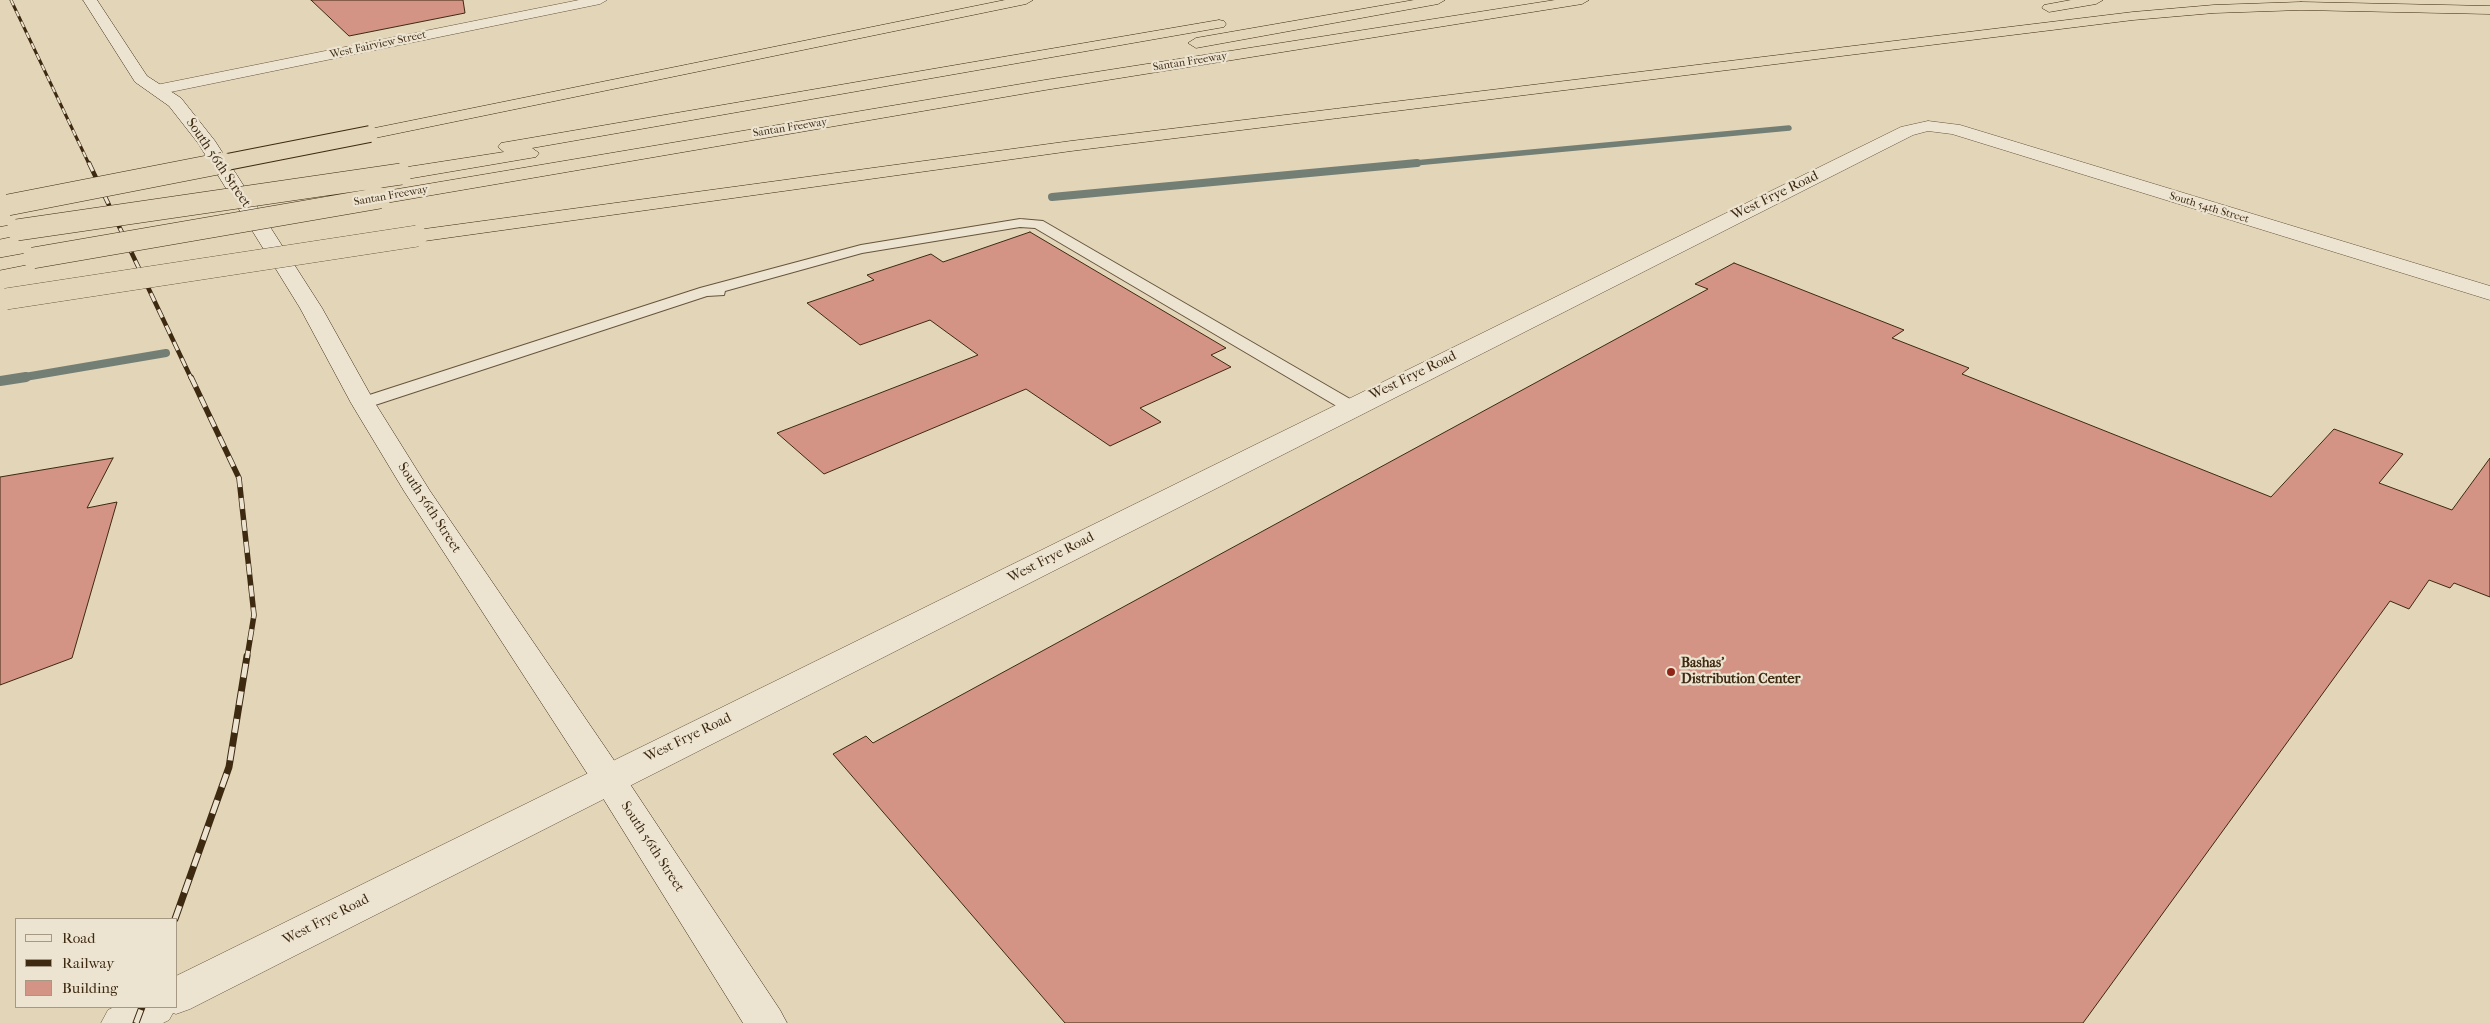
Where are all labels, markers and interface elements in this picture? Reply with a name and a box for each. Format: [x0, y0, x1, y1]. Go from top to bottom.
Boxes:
street label: West Fairview Street [329, 28, 427, 62]
street label: Santan Freeway [1152, 50, 1228, 74]
street label: South 56th Street [182, 115, 254, 211]
street label: Santan Freeway [752, 116, 828, 140]
street label: West Frye Road [1729, 168, 1821, 224]
street label: Santan Freeway [353, 183, 429, 209]
street label: South 54th Street [2168, 190, 2250, 226]
street label: West Frye Road [1367, 348, 1459, 404]
street label: South 56th Street [394, 460, 464, 556]
street label: West Frye Road [1005, 529, 1097, 587]
place label: Bashas' Distribution Center [1681, 656, 1800, 689]
marker: Bashas' Distribution Center [1665, 666, 1677, 678]
street label: West Frye Road [642, 710, 734, 766]
street label: South 56th Street [617, 799, 687, 895]
street label: West Frye Road [280, 891, 372, 949]
legend [15, 918, 178, 1008]
text: Road [62, 929, 95, 947]
text: Railway [62, 954, 114, 972]
text: Building [62, 979, 118, 997]

